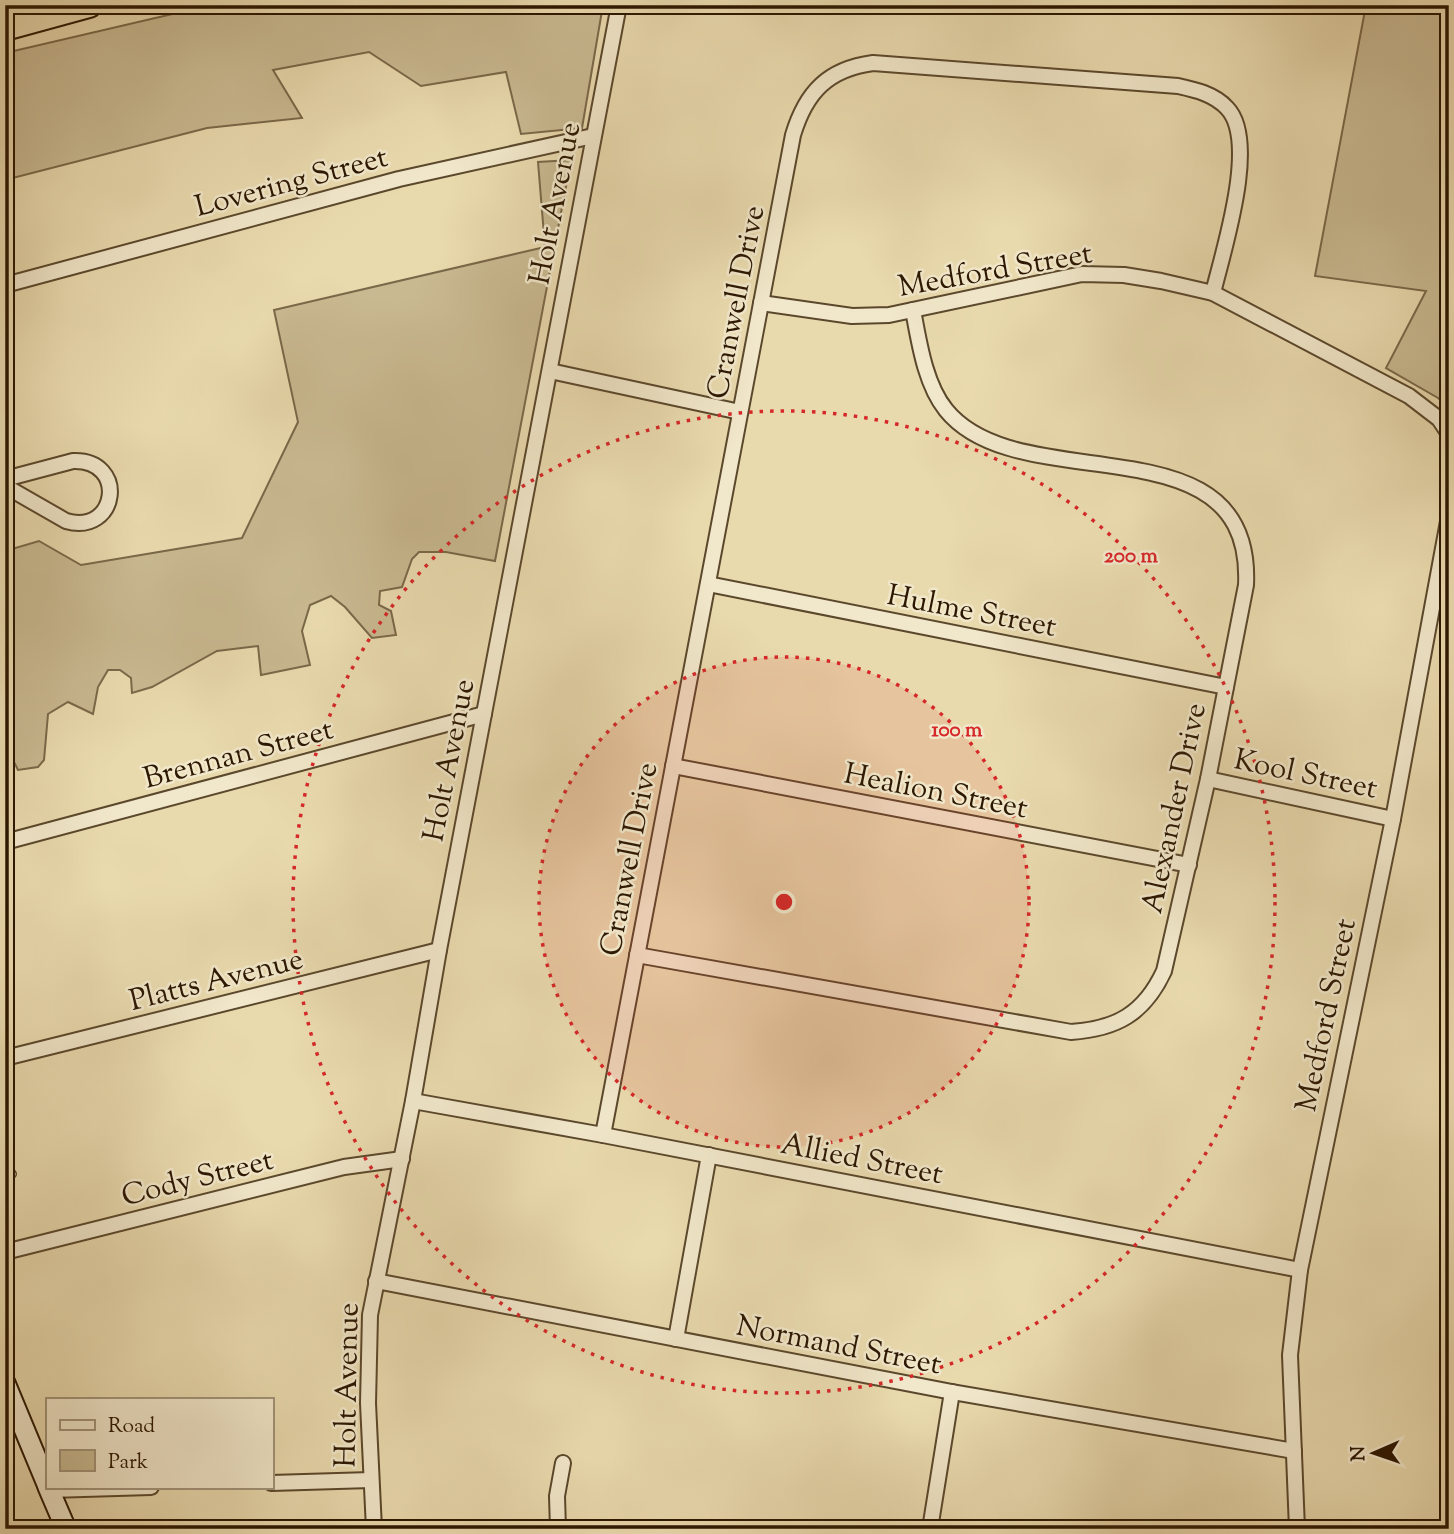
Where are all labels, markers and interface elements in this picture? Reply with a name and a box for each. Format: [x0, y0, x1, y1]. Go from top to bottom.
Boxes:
street label: Holt Avenue [520, 118, 593, 289]
street label: Lovering Street [190, 137, 393, 230]
street label: Cranwell Drive [698, 202, 777, 403]
street label: Medford Street [895, 233, 1096, 310]
text: 200 m [1104, 542, 1159, 572]
street label: Hulme Street [883, 575, 1060, 650]
street label: Holt Avenue [414, 675, 487, 846]
street label: Alexander Drive [1132, 699, 1219, 918]
street label: Brennan Street [139, 709, 338, 801]
text: 100 m [932, 716, 983, 746]
street label: Kool Street [1230, 739, 1381, 812]
street label: Healion Street [840, 754, 1031, 831]
street label: Cranwell Drive [591, 759, 670, 960]
centre of rings [772, 890, 796, 914]
street label: Medford Street [1286, 915, 1369, 1116]
street label: Platts Avenue [125, 939, 308, 1024]
street label: Allied Street [777, 1124, 946, 1197]
street label: Cody Street [117, 1140, 278, 1219]
street label: Holt Avenue [326, 1302, 371, 1468]
street label: Normand Street [732, 1305, 945, 1387]
legend [46, 1398, 273, 1488]
text: Road [108, 1412, 155, 1442]
north arrow [1338, 1418, 1408, 1488]
text: N [1346, 1445, 1373, 1462]
text: Park [108, 1448, 149, 1478]

